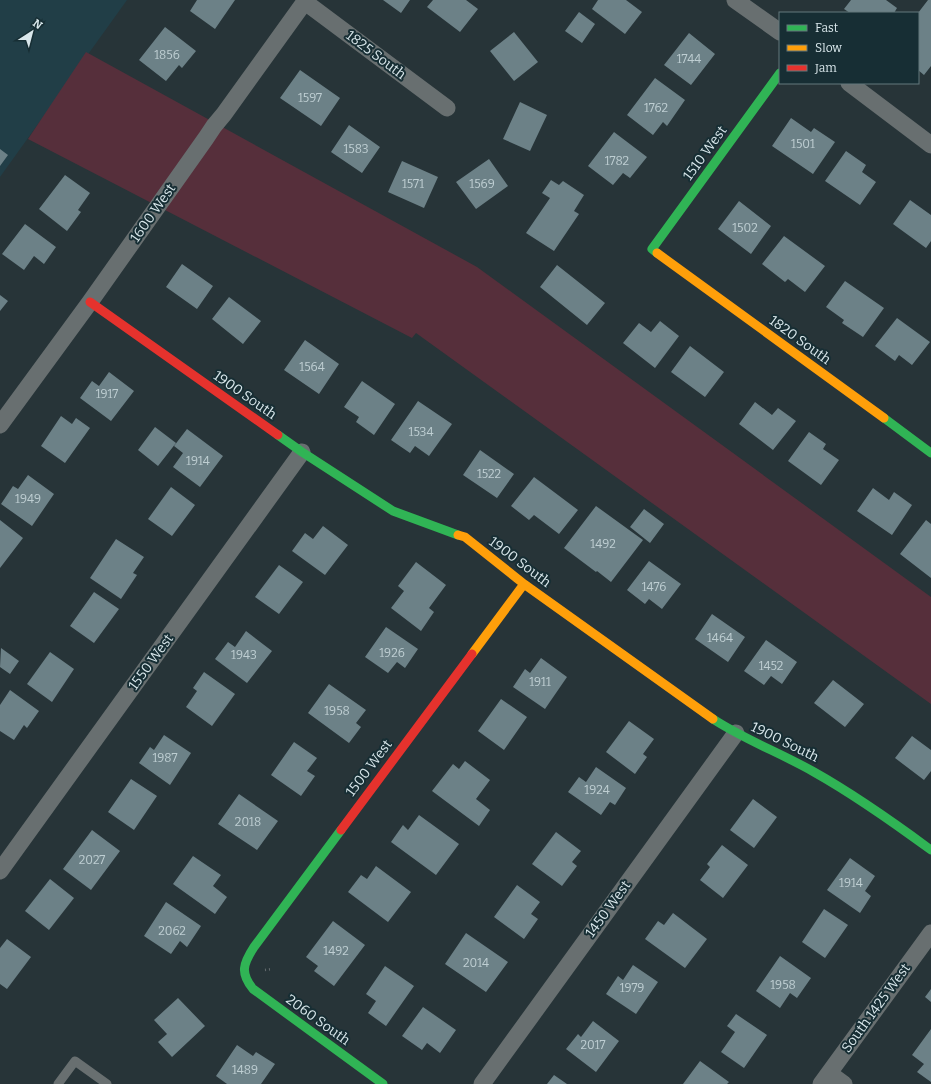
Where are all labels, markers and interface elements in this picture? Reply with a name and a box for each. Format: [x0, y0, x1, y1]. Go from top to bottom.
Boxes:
north arrow [12, 12, 52, 52]
legend [779, 12, 919, 84]
text: N [30, 17, 45, 32]
text: Fast [815, 21, 839, 35]
street label: 1825 South [343, 27, 410, 83]
text: Slow [815, 41, 842, 55]
house number: 1856 [154, 48, 180, 62]
house number: 1744 [677, 52, 701, 66]
text: Jam [814, 61, 837, 75]
house number: 1597 [298, 91, 322, 105]
house number: 1762 [644, 101, 668, 115]
street label: 1510 West [680, 122, 730, 184]
house number: 1501 [791, 137, 815, 151]
house number: 1583 [343, 142, 369, 156]
house number: 1782 [605, 154, 629, 168]
house number: 1571 [402, 177, 424, 191]
house number: 1569 [469, 177, 495, 191]
street label: 1600 West [127, 181, 179, 245]
house number: 1502 [732, 221, 758, 235]
street label: 1820 South [766, 312, 834, 368]
house number: 1564 [299, 360, 325, 374]
street label: 1900 South [210, 367, 280, 423]
house number: 1917 [96, 387, 118, 401]
house number: 1534 [409, 425, 433, 439]
house number: 1914 [186, 454, 210, 468]
house number: 1522 [477, 467, 501, 481]
house number: 1949 [15, 492, 41, 506]
street label: 1900 South [486, 533, 555, 591]
house number: 1492 [590, 537, 616, 551]
house number: 1476 [642, 580, 666, 594]
street label: 1550 West [125, 631, 177, 693]
house number: 1464 [707, 631, 733, 645]
house number: 1926 [379, 646, 405, 660]
house number: 1943 [231, 648, 257, 662]
house number: 1452 [759, 659, 783, 673]
house number: 1911 [529, 675, 551, 689]
house number: 1958 [324, 704, 350, 718]
street label: 1900 South [748, 718, 822, 766]
street label: 1500 West [342, 736, 396, 800]
house number: 1987 [152, 751, 178, 765]
house number: 1924 [584, 783, 610, 797]
house number: 2018 [235, 815, 261, 829]
house number: 2027 [79, 853, 105, 867]
house number: 1914 [839, 876, 863, 890]
street label: 1450 West [582, 877, 634, 941]
house number: 2062 [158, 924, 186, 938]
house number: 1492 [323, 944, 349, 958]
house number: 2014 [463, 956, 489, 970]
street label: South 1425 West [838, 960, 914, 1056]
house number: 1958 [770, 978, 796, 992]
house number: 1979 [620, 981, 644, 995]
street label: 2060 South [283, 991, 354, 1049]
house number: 2017 [581, 1038, 605, 1052]
house number: 1489 [232, 1063, 258, 1077]

